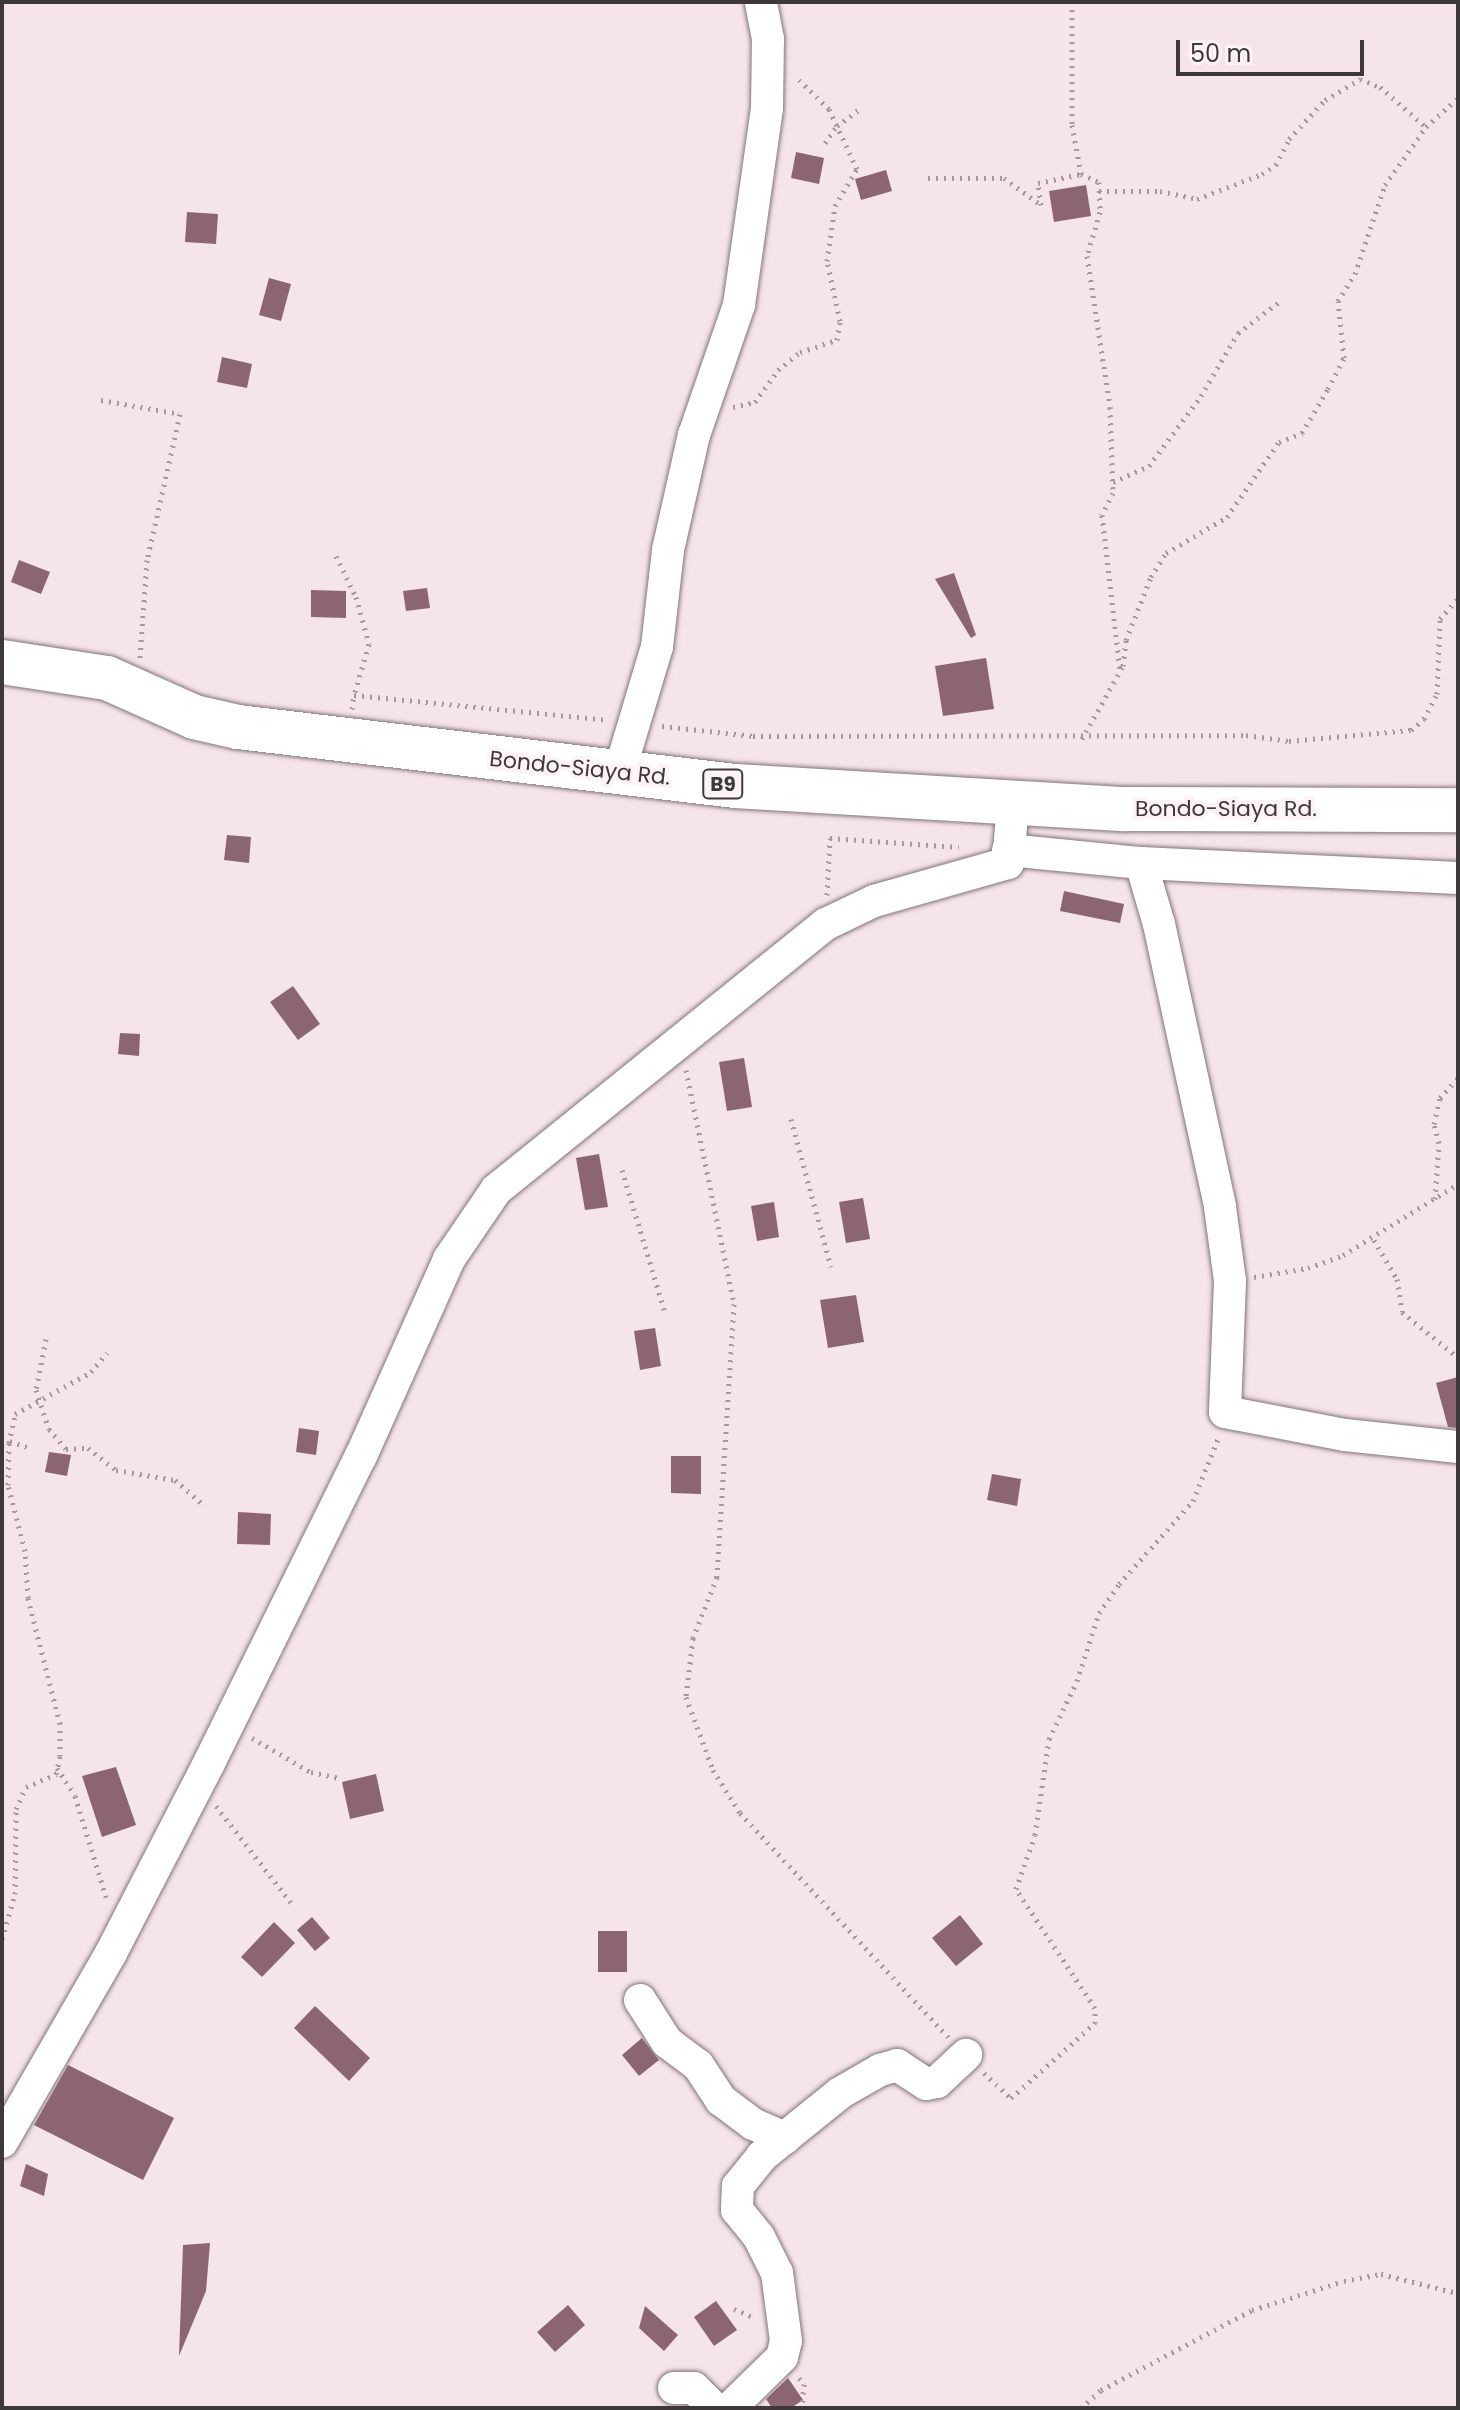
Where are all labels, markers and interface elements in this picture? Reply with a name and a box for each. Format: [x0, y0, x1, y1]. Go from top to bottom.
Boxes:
scale bar [1180, 24, 1368, 74]
text: 50 m [1190, 37, 1251, 70]
street label: Bondo-Siaya Rd. [488, 745, 672, 791]
road number: B9 [701, 768, 745, 800]
street label: Bondo-Siaya Rd. [1135, 796, 1317, 822]

